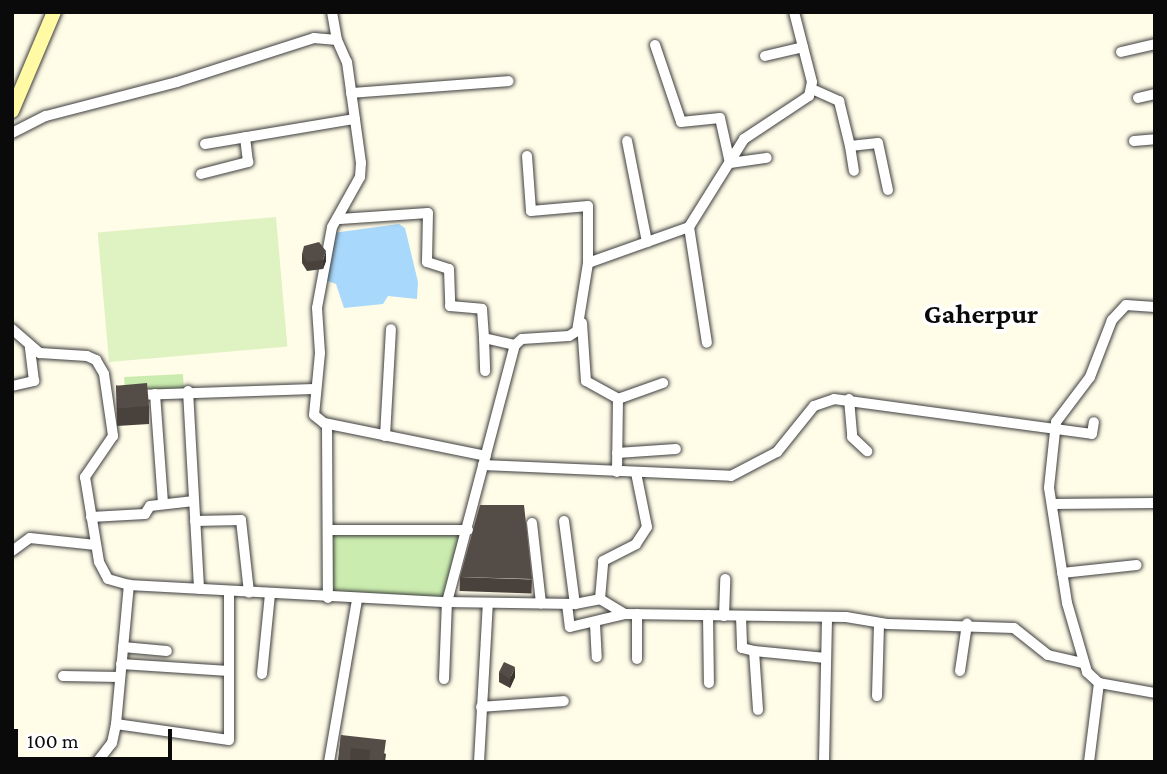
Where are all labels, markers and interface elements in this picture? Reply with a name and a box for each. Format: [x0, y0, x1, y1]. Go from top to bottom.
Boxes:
district label: Gaherpur [924, 297, 1038, 331]
scale bar [18, 714, 175, 758]
text: 100 m [27, 729, 79, 753]

